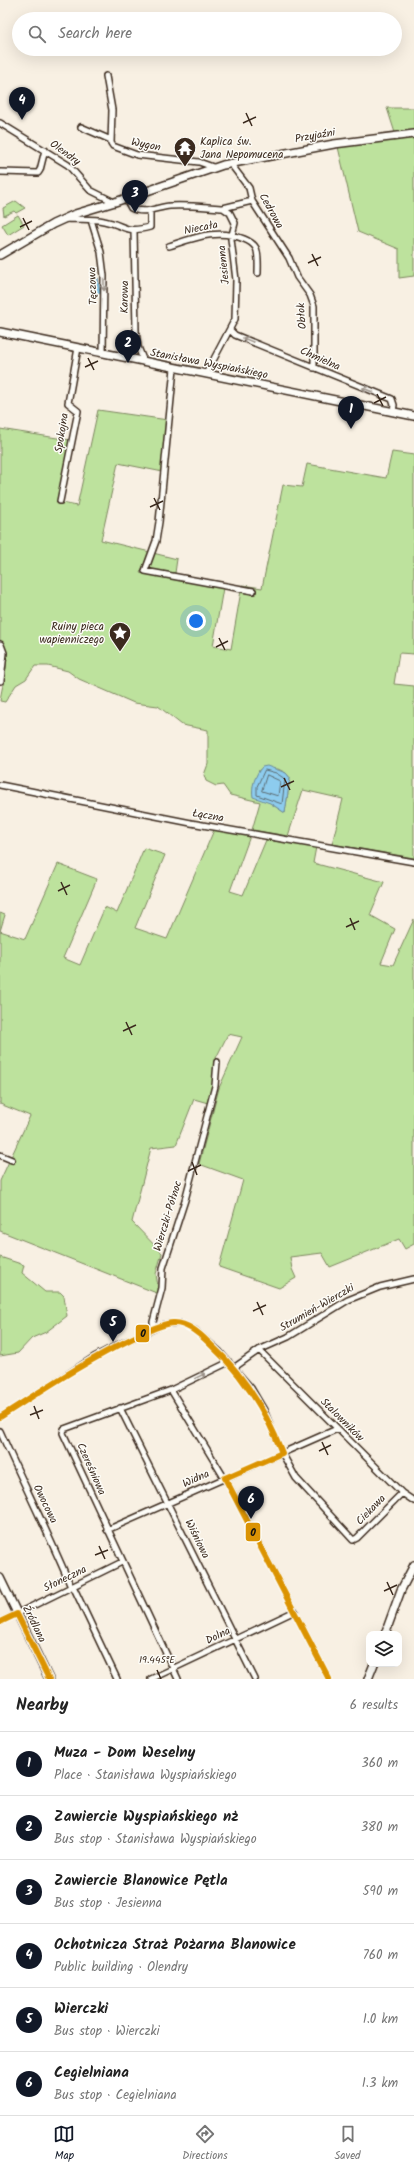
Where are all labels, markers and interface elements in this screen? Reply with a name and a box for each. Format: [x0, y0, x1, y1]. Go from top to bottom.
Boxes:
search box [12, 12, 402, 56]
text: Search here [58, 22, 132, 46]
icon: search [26, 23, 48, 45]
pin: 4 [9, 87, 35, 120]
street label: Przyjaźni [293, 124, 337, 148]
street label: Wygon [130, 133, 162, 157]
place label: Kaplica św. Jana Nepomucena [200, 133, 283, 164]
temple icon: Kaplica św. Jana Nepomucena [172, 135, 198, 168]
street label: Olendry [46, 136, 85, 171]
pin: 3 [122, 180, 148, 213]
street label: Cedrowa [254, 190, 288, 232]
street label: Niecała [182, 216, 220, 240]
street label: Jesienna [213, 245, 235, 285]
street label: Tęczowa [83, 267, 103, 305]
one-way arrow [100, 278, 108, 291]
street label: Karowa [116, 280, 134, 314]
street label: Obłok [292, 301, 312, 330]
pin: 2 [115, 330, 141, 363]
one-way arrow [242, 336, 254, 343]
street label: Chmielna [297, 342, 343, 376]
street label: Stanisława Wyspiańskiego [149, 344, 269, 384]
one-way arrow [362, 386, 374, 393]
pin: 1 [338, 396, 364, 429]
street label: Spokojna [50, 412, 74, 454]
your location [186, 611, 206, 631]
place label: Ruiny pieca wapienniczego [39, 618, 104, 649]
place icon: Ruiny pieca wapienniczego [107, 620, 133, 653]
street label: Łączna [191, 804, 225, 828]
street label: Wierczki-Północ [149, 1178, 187, 1254]
street label: Strumień-Wierczki [276, 1279, 358, 1337]
pin: 5 [100, 1309, 126, 1342]
line badge: 0 [135, 1324, 150, 1343]
text: 0 [140, 1325, 146, 1343]
one-way arrow [194, 1372, 206, 1379]
street label: Stalowników [316, 1394, 369, 1447]
street label: Czereśniowa [71, 1440, 111, 1498]
street label: Widna [180, 1465, 212, 1493]
street label: Owocowa [28, 1481, 62, 1527]
pin: 6 [238, 1486, 264, 1519]
street label: Ciekawa [352, 1490, 390, 1530]
street label: Wiśniowa [180, 1516, 214, 1562]
line badge: 0 [245, 1522, 261, 1542]
text: 0 [250, 1524, 256, 1542]
street label: Słoneczna [40, 1561, 90, 1597]
street label: Źródlana [17, 1602, 51, 1646]
street label: Dolna [202, 1622, 234, 1650]
map controls [366, 1631, 402, 1667]
button: layers [366, 1631, 402, 1667]
text: 19.445°E [139, 1652, 176, 1668]
text: Nearby [16, 1692, 68, 1719]
text: 6 results [350, 1695, 398, 1716]
text: Muza - Dom Weselny [54, 1741, 195, 1765]
text: 1 [27, 1753, 31, 1774]
text: 360 m [361, 1753, 398, 1774]
text: Place · Stanisława Wyspiańskiego [54, 1765, 237, 1786]
text: Zawiercie Wyspiańskiego nż [54, 1805, 238, 1829]
text: 2 [25, 1817, 33, 1838]
text: 380 m [361, 1817, 398, 1838]
text: Bus stop · Stanisława Wyspiańskiego [54, 1829, 257, 1850]
text: Zawiercie Blanowice Pętla [54, 1869, 228, 1893]
text: 3 [25, 1881, 33, 1902]
text: 590 m [363, 1881, 398, 1902]
text: Bus stop · Jesienna [54, 1893, 162, 1914]
text: Ochotnicza Straż Pożarna Blanowice [54, 1933, 296, 1957]
text: 4 [25, 1945, 33, 1966]
text: 760 m [363, 1945, 398, 1966]
text: Public building · Olendry [54, 1957, 188, 1978]
text: Wierczki [54, 1997, 108, 2021]
text: 5 [26, 2009, 32, 2030]
text: 1.0 km [363, 2009, 398, 2030]
text: Bus stop · Wierczki [54, 2021, 160, 2042]
text: Cegielniana [54, 2061, 129, 2085]
text: 6 [25, 2073, 33, 2094]
text: 1.3 km [362, 2073, 398, 2094]
text: Bus stop · Cegielniana [54, 2085, 177, 2106]
tab: Map [53, 2123, 75, 2165]
tab: Directions [182, 2123, 228, 2165]
tab: Saved [335, 2123, 361, 2165]

